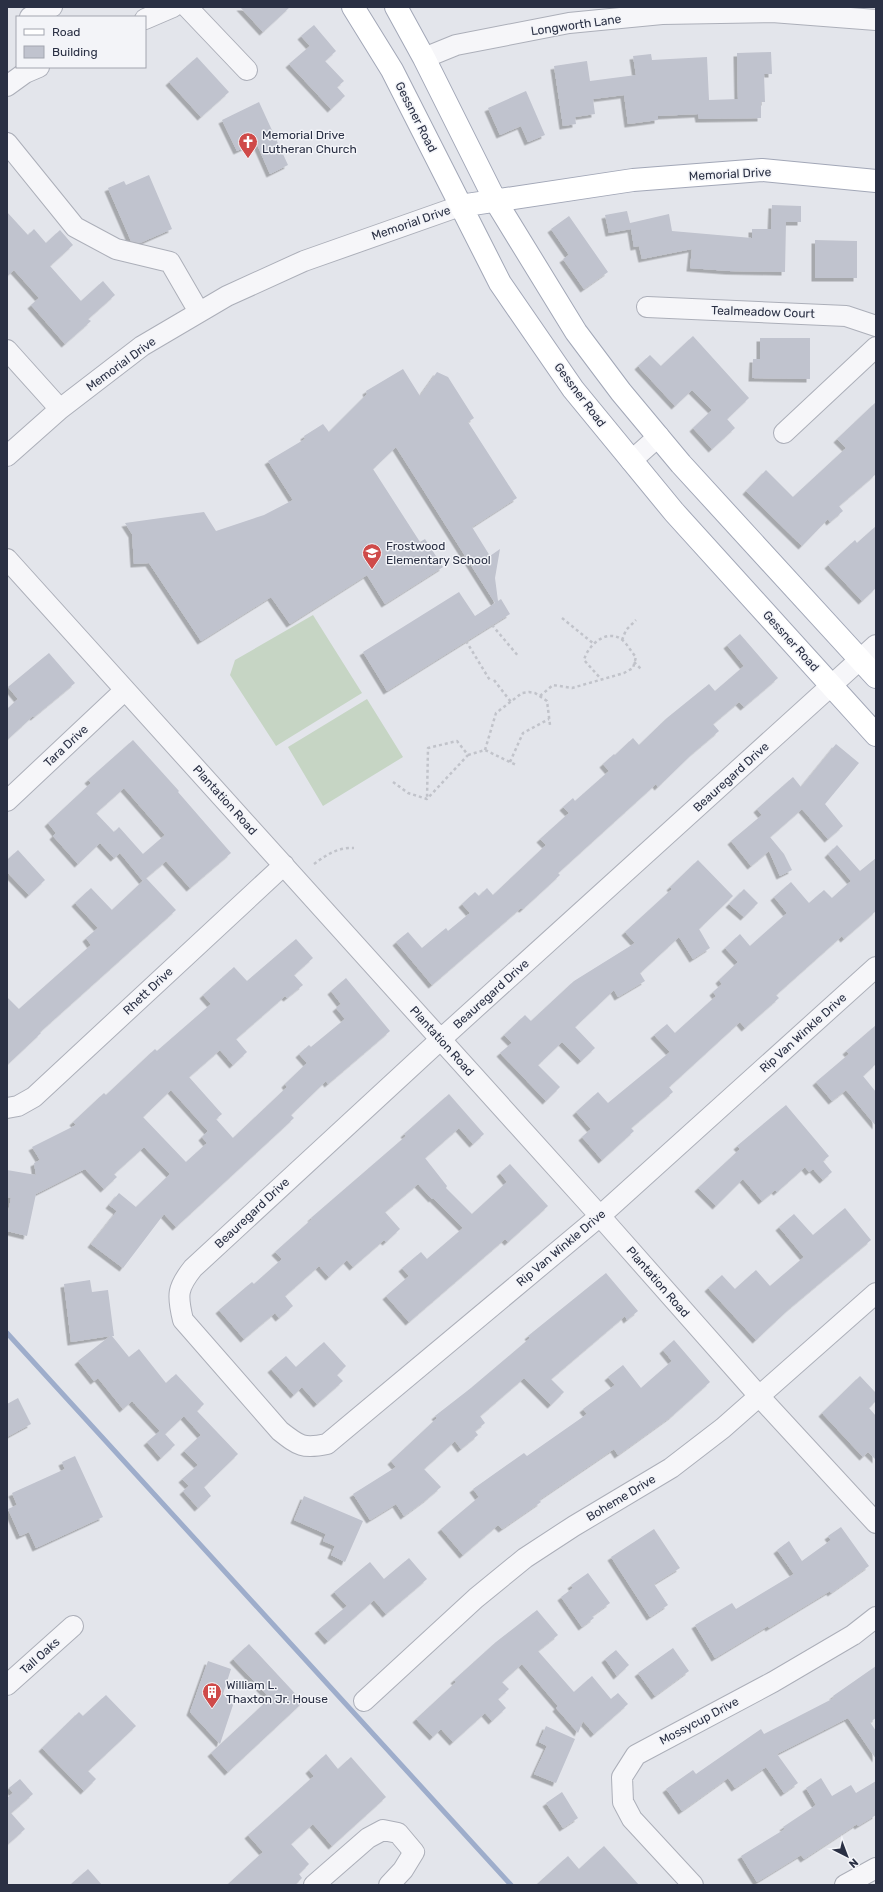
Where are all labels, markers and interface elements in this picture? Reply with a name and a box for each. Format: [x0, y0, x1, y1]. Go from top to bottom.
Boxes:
street label: Longworth Lane [530, 12, 622, 38]
legend [16, 16, 146, 68]
text: Road [52, 25, 80, 39]
text: Building [52, 45, 98, 59]
street label: Gessner Road [392, 80, 440, 154]
place label: Memorial Drive Lutheran Church [262, 128, 357, 156]
church icon: Memorial Drive Lutheran Church [237, 131, 259, 159]
street label: Memorial Drive [688, 165, 772, 183]
street label: Memorial Drive [370, 203, 453, 243]
street label: Tealmeadow Court [711, 303, 815, 321]
street label: Memorial Drive [83, 334, 159, 394]
street label: Gessner Road [551, 360, 609, 430]
place label: Frostwood Elementary School [386, 539, 491, 567]
school or university icon: Frostwood Elementary School [361, 542, 383, 570]
street label: Gessner Road [760, 608, 822, 674]
street label: Tara Drive [41, 722, 91, 770]
street label: Beauregard Drive [690, 739, 772, 815]
street label: Plantation Road [190, 762, 260, 838]
street label: Beauregard Drive [450, 956, 532, 1032]
street label: Rhett Drive [120, 964, 176, 1018]
street label: Rip Van Winkle Drive [757, 990, 849, 1076]
street label: Plantation Road [407, 1003, 477, 1079]
street label: Beauregard Drive [212, 1175, 292, 1251]
street label: Rip Van Winkle Drive [514, 1207, 609, 1289]
street label: Plantation Road [624, 1244, 692, 1320]
street label: Boheme Drive [584, 1472, 658, 1524]
street label: Tall Oaks [17, 1635, 63, 1677]
place label: William L. Thaxton Jr. House [226, 1678, 328, 1706]
building icon: William L. Thaxton Jr. House [201, 1681, 223, 1709]
street label: Mossycup Drive [657, 1694, 741, 1748]
north arrow [827, 1836, 867, 1876]
text: N [846, 1856, 861, 1871]

